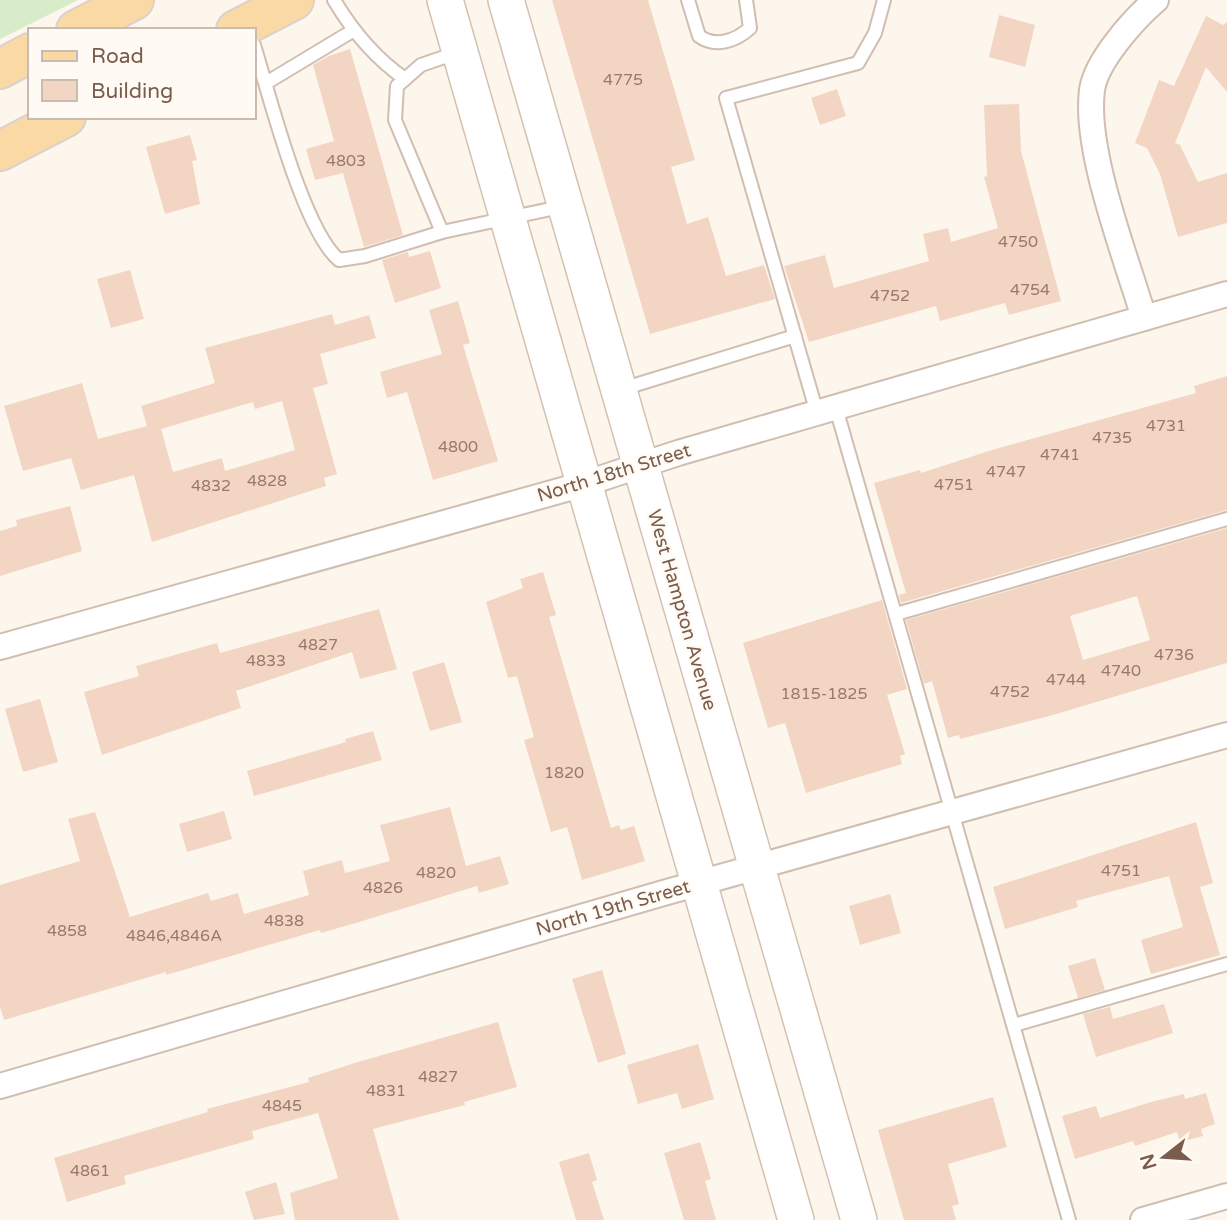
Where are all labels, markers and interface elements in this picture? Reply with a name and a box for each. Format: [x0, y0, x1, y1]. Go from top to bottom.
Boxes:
legend [28, 28, 256, 119]
text: Road [91, 44, 144, 69]
house number: 4775 [603, 70, 643, 90]
text: Building [91, 79, 173, 104]
house number: 4803 [326, 151, 366, 171]
house number: 4750 [998, 232, 1038, 252]
house number: 4754 [1010, 280, 1050, 300]
house number: 4752 [870, 286, 910, 306]
house number: 4731 [1146, 416, 1186, 436]
house number: 4735 [1092, 428, 1132, 448]
house number: 4800 [438, 437, 478, 457]
street label: North 18th Street [535, 439, 693, 507]
house number: 4741 [1040, 445, 1080, 465]
house number: 4747 [986, 462, 1026, 482]
house number: 4828 [247, 471, 287, 491]
house number: 4751 [934, 475, 974, 495]
house number: 4832 [191, 476, 231, 496]
street label: West Hampton Avenue [643, 507, 721, 713]
house number: 4827 [298, 635, 338, 655]
house number: 4736 [1154, 645, 1194, 665]
house number: 4833 [246, 651, 286, 671]
house number: 4740 [1101, 661, 1141, 681]
house number: 4744 [1046, 670, 1086, 690]
house number: 4752 [990, 682, 1030, 702]
house number: 1815-1825 [781, 684, 867, 704]
house number: 1820 [544, 763, 584, 783]
house number: 4751 [1101, 861, 1141, 881]
house number: 4820 [416, 863, 456, 883]
street label: North 19th Street [533, 875, 693, 941]
house number: 4826 [363, 878, 403, 898]
house number: 4838 [264, 911, 304, 931]
house number: 4858 [47, 921, 87, 941]
house number: 4846,4846A [126, 926, 222, 946]
house number: 4827 [418, 1067, 458, 1087]
house number: 4831 [366, 1081, 406, 1101]
house number: 4845 [262, 1096, 302, 1116]
north arrow [1129, 1122, 1199, 1192]
text: N [1136, 1151, 1161, 1172]
house number: 4861 [70, 1161, 110, 1181]

